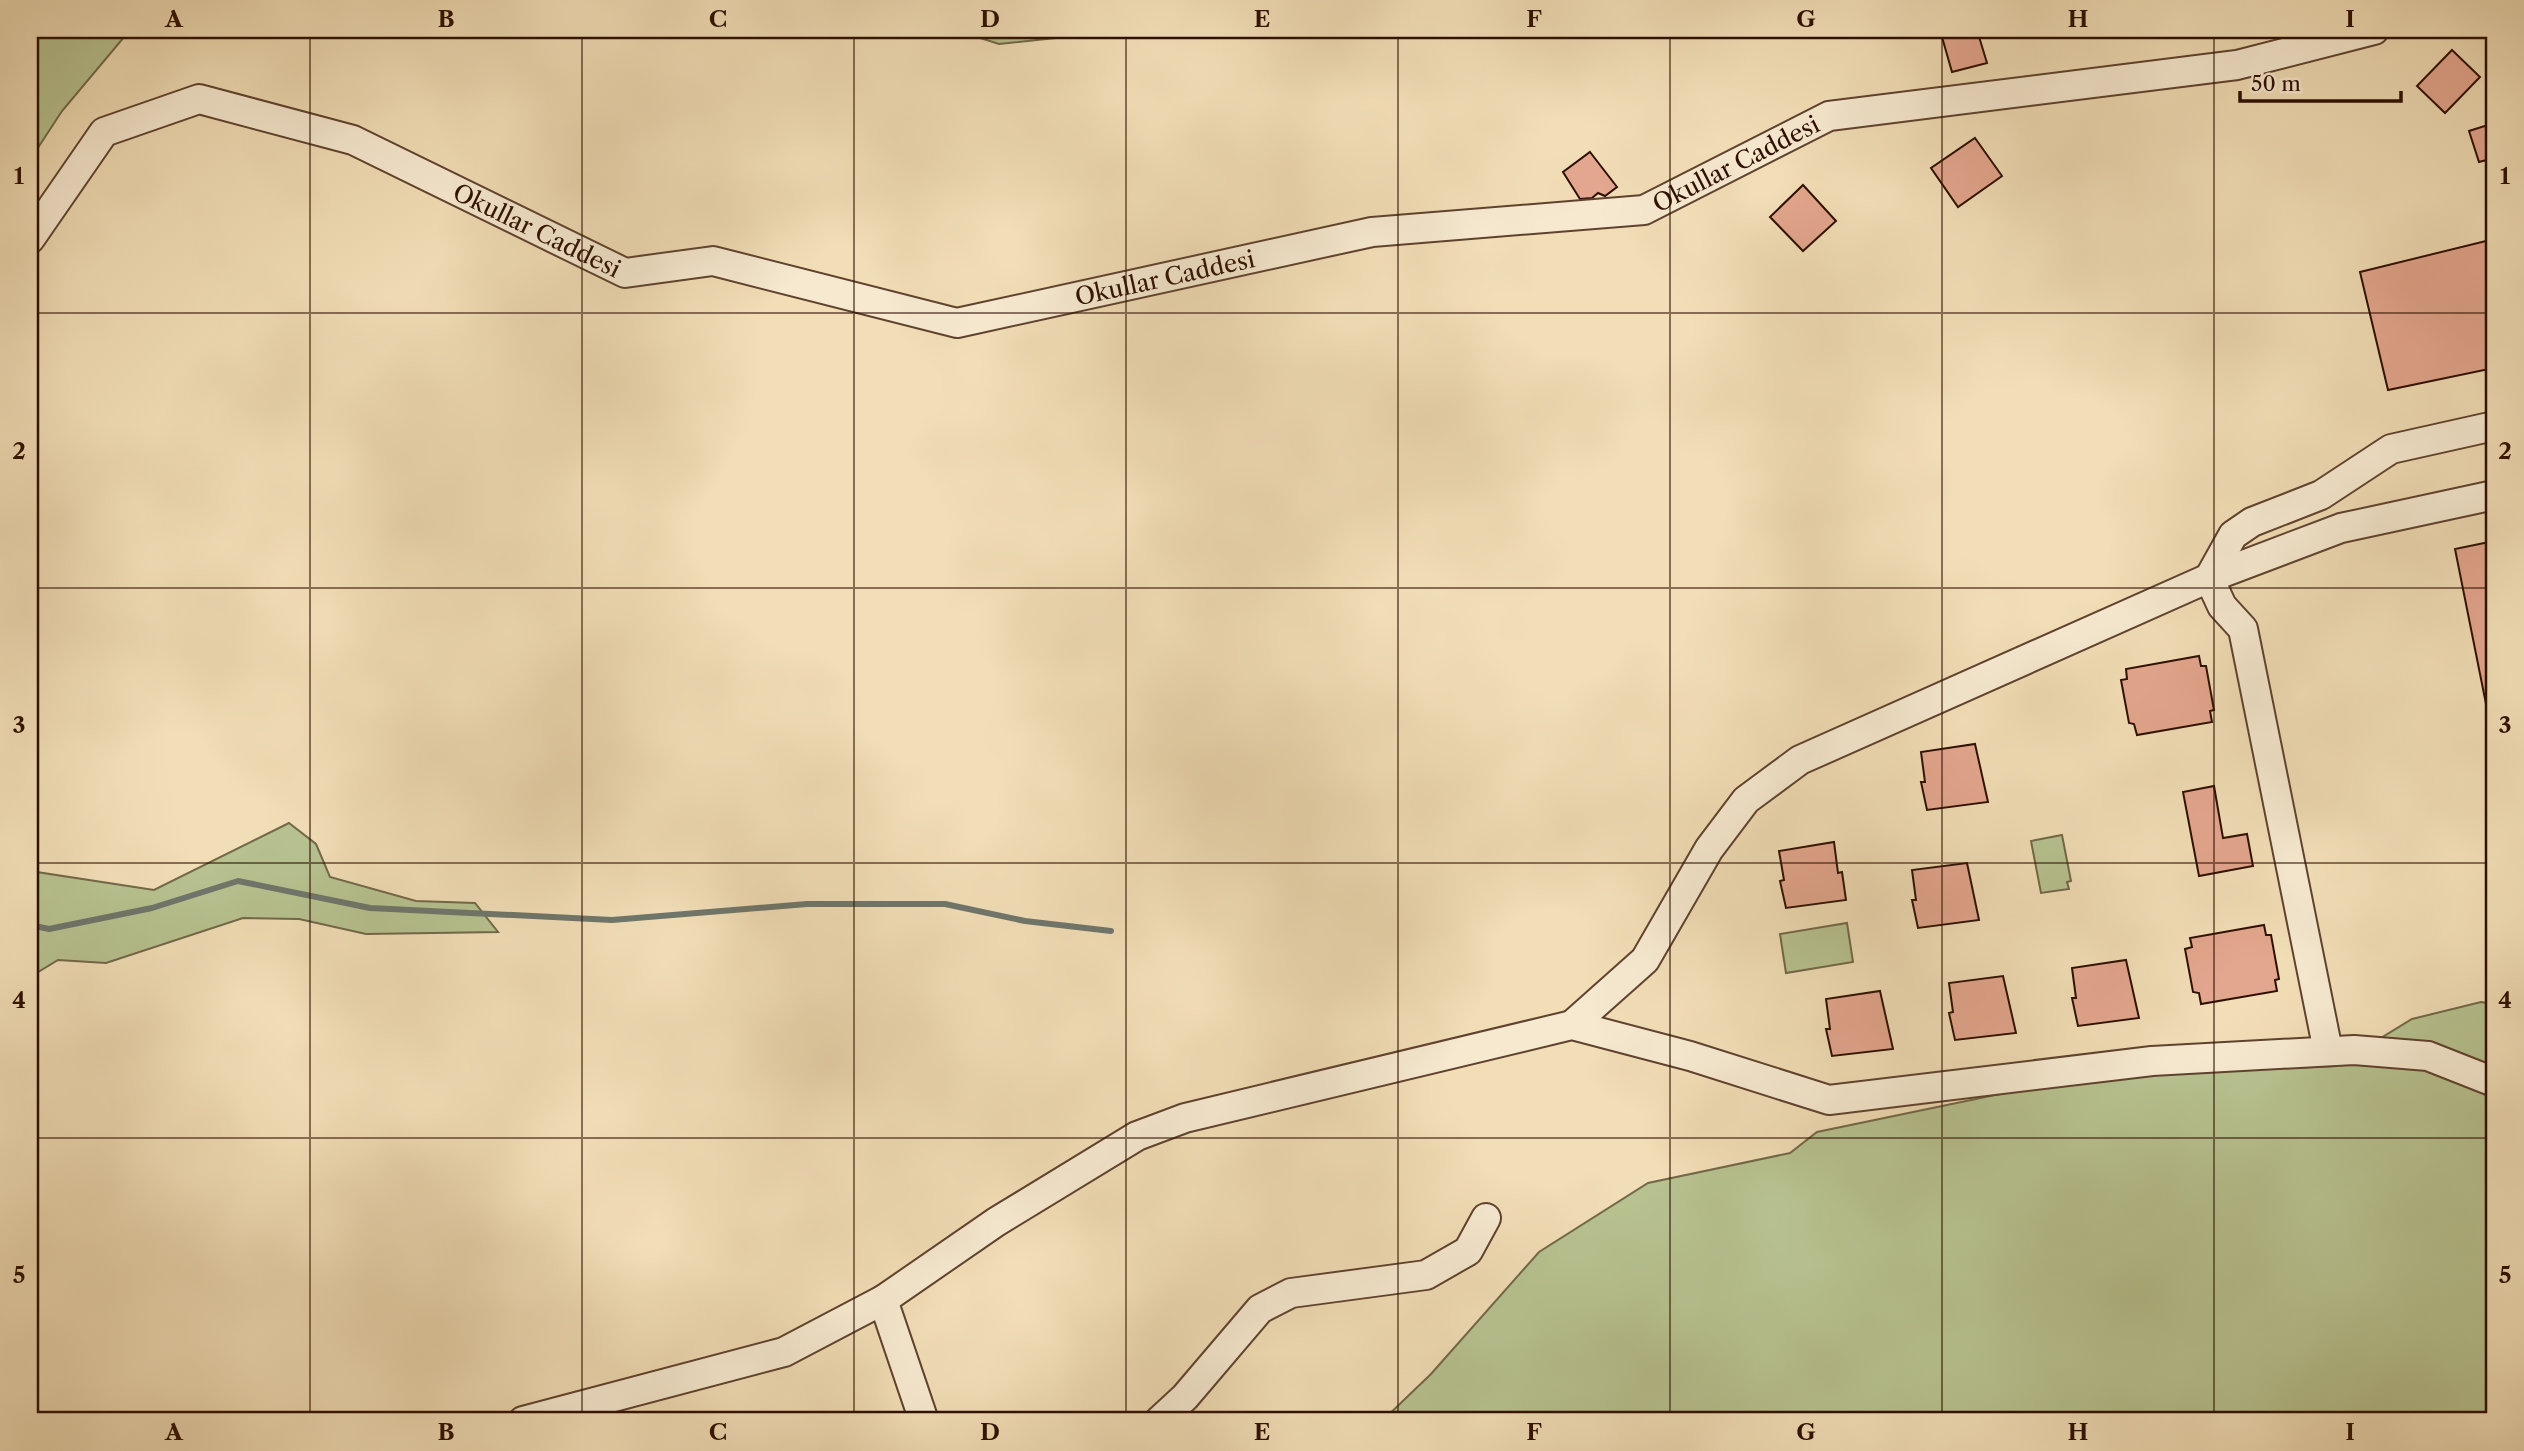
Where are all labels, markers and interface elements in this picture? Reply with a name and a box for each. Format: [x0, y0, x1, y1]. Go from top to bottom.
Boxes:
text: A [164, 5, 184, 33]
text: B [437, 5, 455, 33]
text: C [709, 5, 727, 33]
text: D [980, 5, 1000, 33]
text: E [1254, 5, 1270, 33]
text: F [1526, 5, 1542, 33]
text: G [1796, 5, 1816, 33]
text: H [2068, 5, 2089, 33]
text: I [2345, 5, 2355, 33]
scale bar [2240, 60, 2402, 104]
text: 50 m [2251, 71, 2301, 96]
street label: Okullar Caddesi [1648, 109, 1824, 218]
text: 1 [14, 162, 25, 190]
text: 1 [2500, 162, 2511, 190]
street label: Okullar Caddesi [449, 177, 626, 283]
street label: Okullar Caddesi [1072, 244, 1257, 311]
text: 2 [12, 437, 26, 465]
text: 2 [2498, 437, 2512, 465]
text: 3 [13, 711, 26, 739]
text: 3 [2499, 711, 2512, 739]
text: 4 [12, 986, 26, 1014]
text: 4 [2498, 986, 2512, 1014]
text: 5 [13, 1261, 25, 1289]
text: 5 [2499, 1261, 2511, 1289]
text: A [164, 1418, 184, 1446]
text: B [437, 1418, 455, 1446]
text: C [709, 1418, 727, 1446]
text: D [980, 1418, 1000, 1446]
text: E [1254, 1418, 1270, 1446]
text: F [1526, 1418, 1542, 1446]
text: G [1796, 1418, 1816, 1446]
text: H [2068, 1418, 2089, 1446]
text: I [2345, 1418, 2355, 1446]

